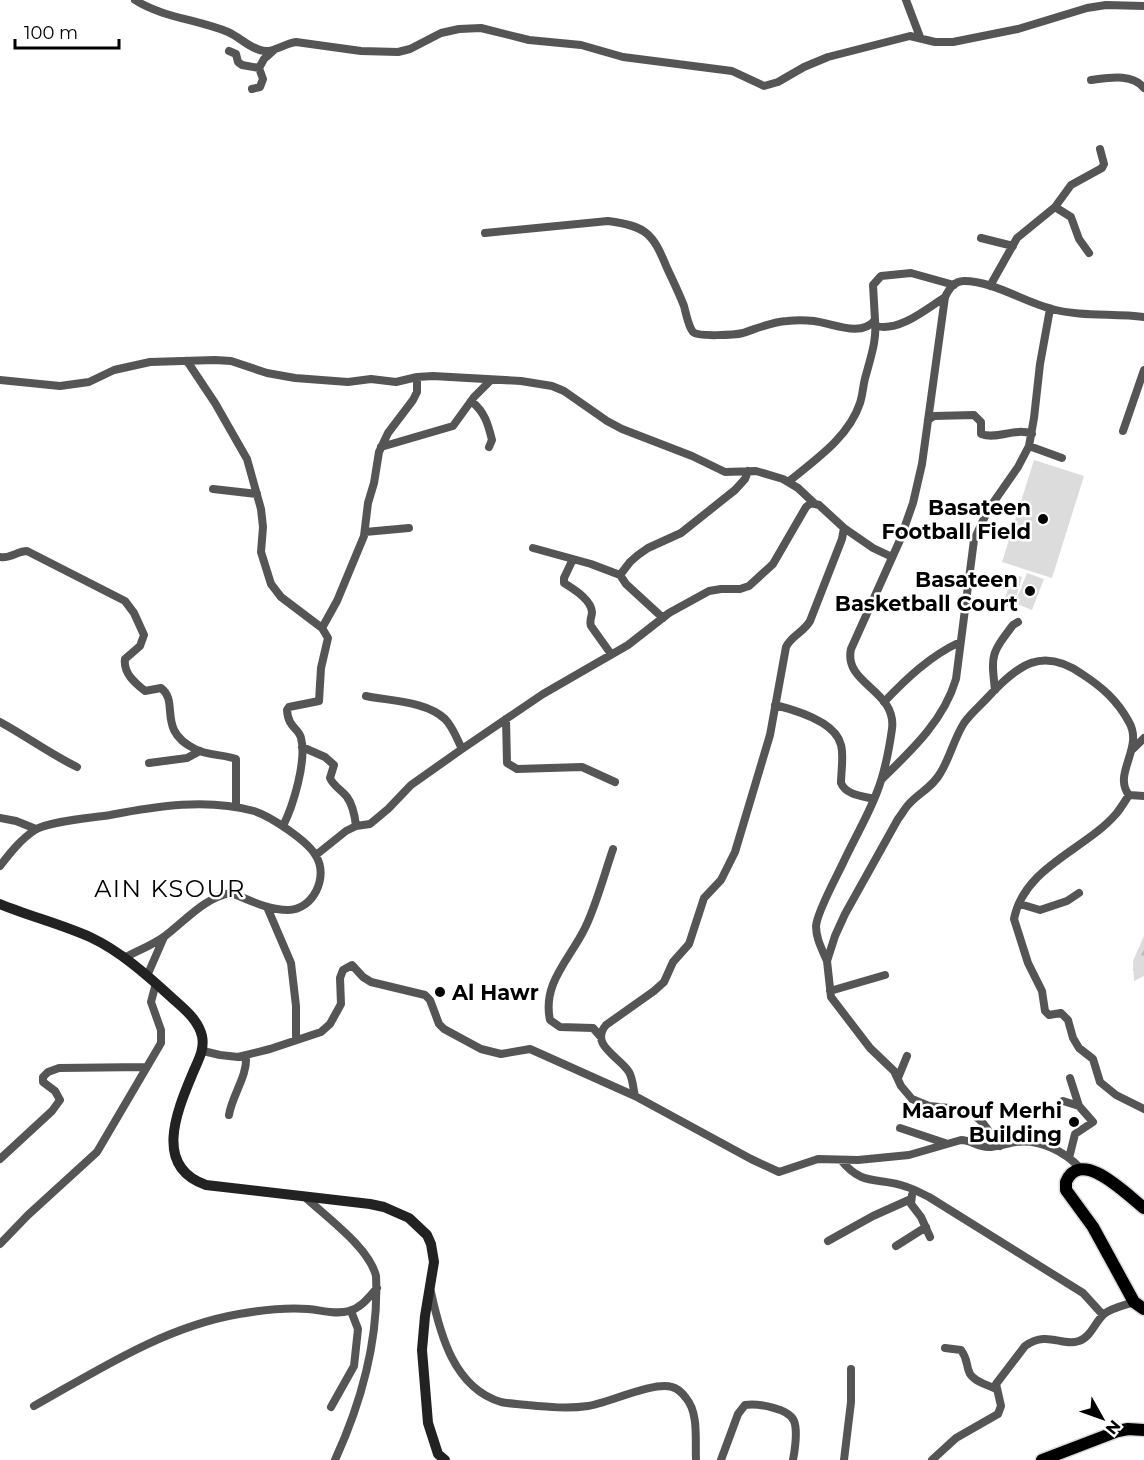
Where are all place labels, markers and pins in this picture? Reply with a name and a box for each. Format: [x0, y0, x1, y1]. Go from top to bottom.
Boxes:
place label: Basateen Football Field [882, 495, 1031, 544]
marker: Basateen Football Field [1036, 512, 1050, 526]
place label: Basateen Basketball Court [835, 567, 1018, 616]
marker: Basateen Basketball Court [1023, 584, 1037, 598]
place label: Al Hawr [451, 980, 539, 1005]
marker: Al Hawr [433, 985, 447, 999]
place label: Maarouf Merhi Building [902, 1098, 1062, 1147]
marker: Maarouf Merhi Building [1067, 1115, 1081, 1129]

